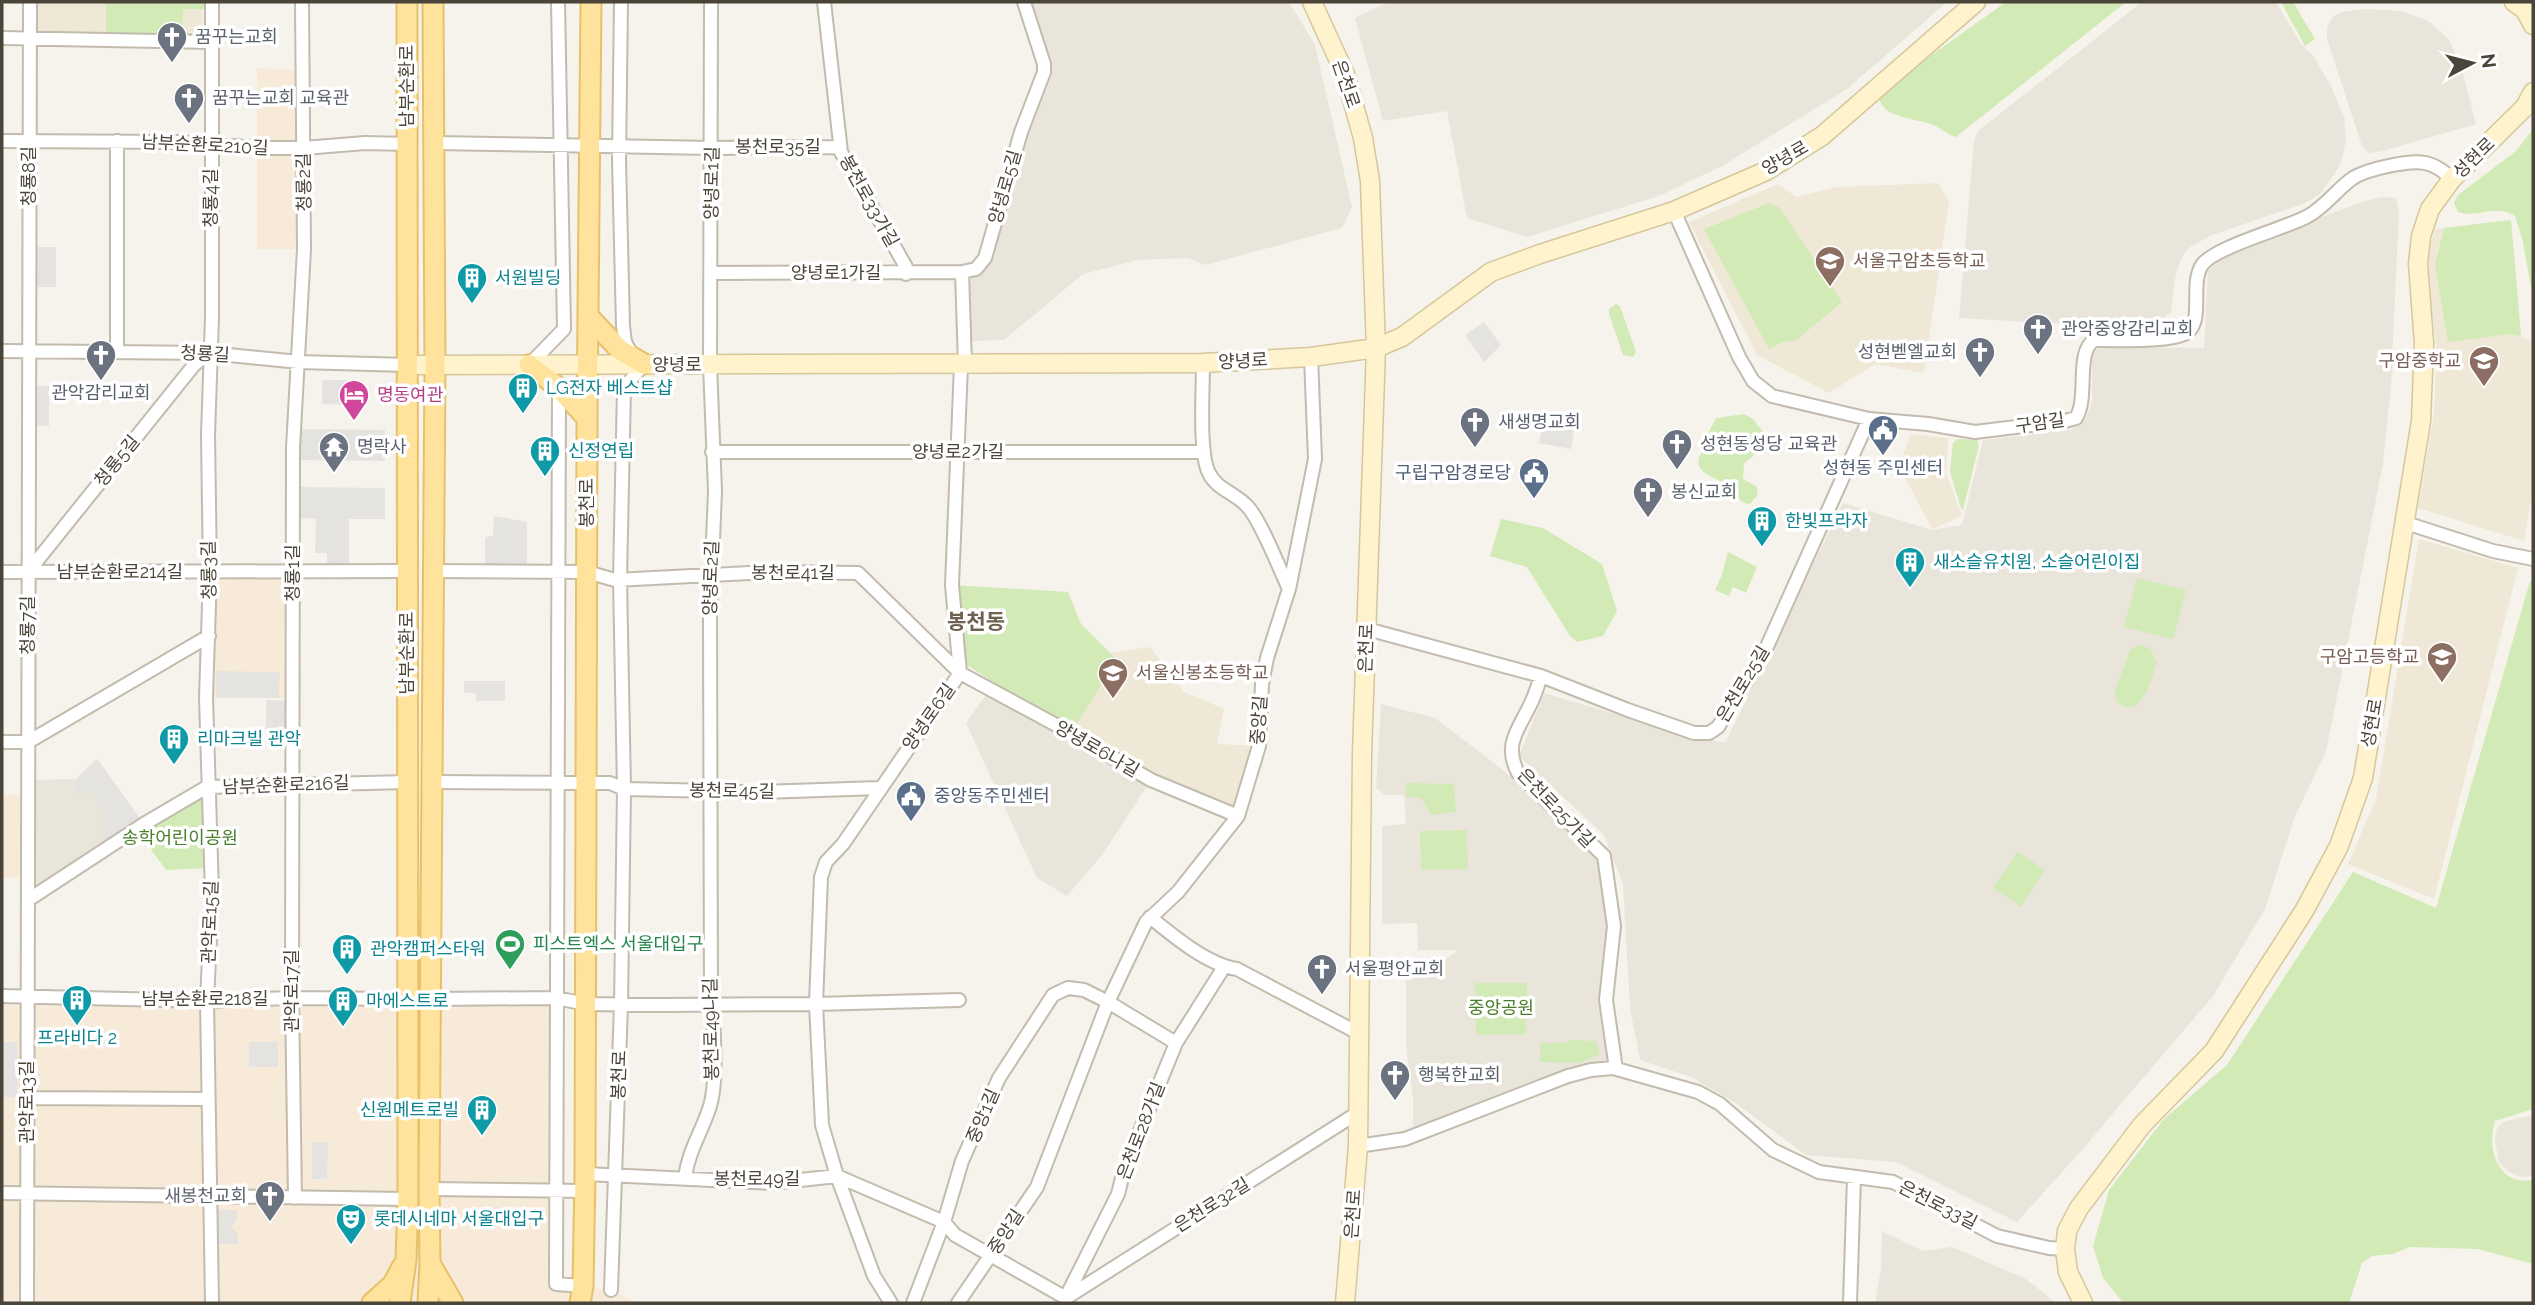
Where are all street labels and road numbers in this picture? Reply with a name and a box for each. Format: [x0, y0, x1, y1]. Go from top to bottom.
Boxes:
street label: 남부순환로 [396, 45, 417, 127]
street label: 은천로 [1328, 57, 1364, 111]
street label: 남부순환로210길 [141, 131, 269, 158]
street label: 성현로 [2448, 133, 2499, 182]
street label: 봉천로35길 [735, 136, 821, 157]
street label: 양녕로 [1758, 136, 1812, 179]
street label: 청룡8길 [18, 146, 39, 206]
street label: 양녕로1길 [700, 146, 723, 220]
street label: 양녕로5길 [984, 147, 1025, 226]
street label: 봉천로33가길 [836, 151, 903, 250]
street label: 청룡2길 [292, 152, 315, 212]
street label: 청룡4길 [200, 168, 221, 228]
street label: 양녕로1가길 [791, 262, 881, 283]
street label: 청룡길 [180, 342, 230, 365]
street label: 양녕로 [1218, 349, 1268, 372]
street label: 양녕로 [652, 354, 702, 375]
street label: 구암길 [2014, 409, 2066, 436]
street label: 청룡5길 [90, 431, 143, 490]
street label: 양녕로2가길 [912, 441, 1004, 462]
street label: 봉천로 [576, 478, 597, 528]
street label: 청룡3길 [197, 540, 220, 600]
street label: 양녕로2길 [699, 540, 722, 616]
street label: 청룡1길 [282, 544, 303, 602]
street label: 남부순환로214길 [57, 561, 183, 582]
street label: 봉천로41길 [751, 562, 835, 583]
street label: 청룡7길 [17, 595, 38, 655]
street label: 남부순환로 [396, 612, 417, 694]
street label: 은천로 [1354, 623, 1377, 673]
street label: 은천로25길 [1712, 642, 1774, 726]
street label: 양녕로6길 [898, 679, 959, 754]
street label: 중앙길 [1246, 694, 1271, 745]
street label: 성현로 [2357, 697, 2386, 749]
street label: 양녕로6나길 [1051, 716, 1143, 781]
street label: 은천로25가길 [1513, 764, 1599, 852]
street label: 남부순환로216길 [222, 772, 350, 797]
street label: 봉천로45길 [689, 779, 775, 802]
street label: 관악로15길 [198, 880, 221, 964]
street label: 관악로17길 [281, 949, 302, 1033]
street label: 봉천로49나길 [699, 977, 722, 1081]
street label: 남부순환로218길 [141, 988, 269, 1009]
street label: 봉천로 [607, 1050, 630, 1100]
street label: 관악로13길 [16, 1060, 37, 1144]
street label: 은천로28가길 [1112, 1079, 1169, 1183]
street label: 중앙1길 [962, 1085, 1003, 1146]
street label: 봉천로49길 [714, 1168, 800, 1189]
street label: 은천로32길 [1170, 1173, 1253, 1236]
street label: 은천로33길 [1895, 1176, 1981, 1233]
street label: 은천로 [1340, 1188, 1365, 1239]
street label: 중앙길 [983, 1205, 1028, 1258]

